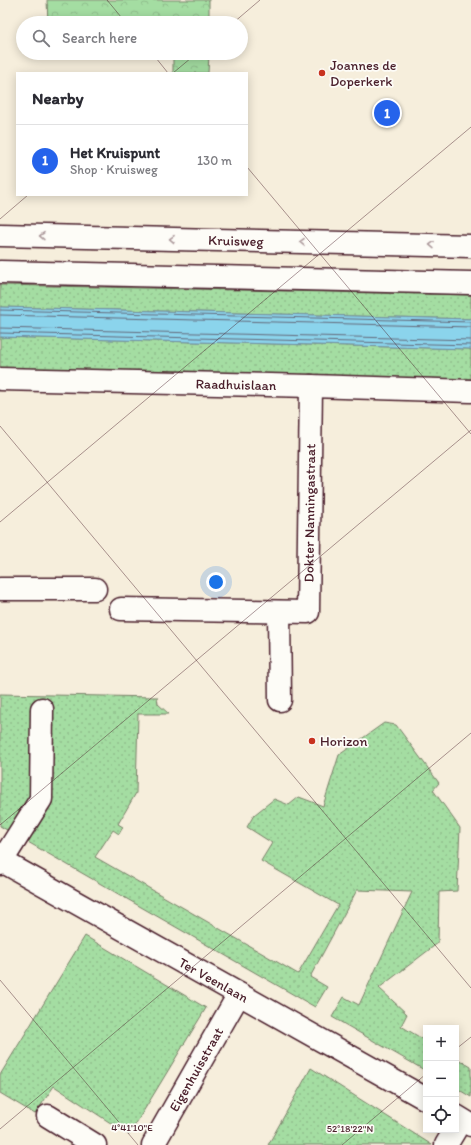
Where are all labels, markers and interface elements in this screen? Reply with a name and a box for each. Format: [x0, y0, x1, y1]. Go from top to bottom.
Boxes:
search box [16, 16, 248, 60]
icon: search [30, 27, 52, 49]
text: Search here [62, 29, 137, 47]
place label: Joannes de Doperkerk [330, 57, 397, 90]
marker: Joannes de Doperkerk [317, 68, 327, 78]
text: Nearby [32, 88, 84, 108]
pin: 1 [374, 98, 400, 128]
text: Het Kruispunt [70, 144, 160, 162]
text: 1 [42, 153, 48, 168]
text: 130 m [197, 153, 232, 168]
text: Shop · Kruisweg [70, 162, 158, 177]
one-way arrow [39, 231, 45, 240]
street label: Kruisweg [208, 232, 265, 250]
one-way arrow [169, 235, 175, 243]
one-way arrow [299, 238, 305, 246]
one-way arrow [429, 241, 435, 249]
street label: Raadhuislaan [195, 375, 277, 394]
street label: Dokter Nanningastraat [300, 443, 319, 583]
your location [206, 572, 226, 592]
place label: Horizon [320, 733, 367, 750]
marker: Horizon [307, 736, 317, 746]
street label: Ter Veenlaan [176, 954, 251, 1007]
street label: Eigenhuisstraat [166, 1025, 227, 1115]
map controls [423, 1025, 459, 1133]
button: + [423, 1025, 459, 1061]
button: − [423, 1061, 459, 1097]
button: locate [423, 1097, 459, 1133]
text: 4°41'10"E [111, 1121, 153, 1134]
text: 52°18'22"N [327, 1122, 373, 1135]

